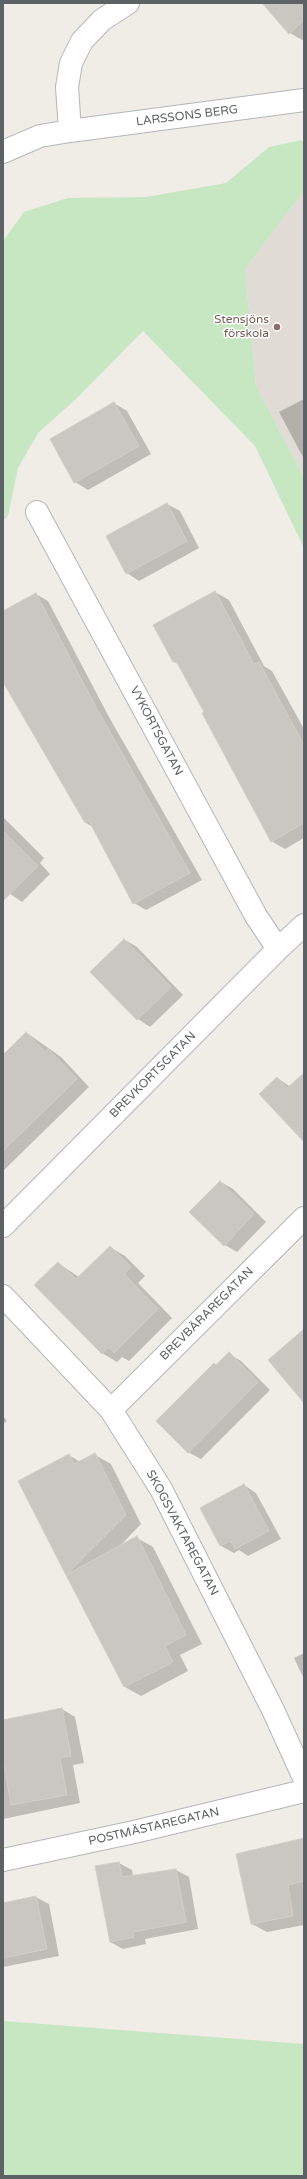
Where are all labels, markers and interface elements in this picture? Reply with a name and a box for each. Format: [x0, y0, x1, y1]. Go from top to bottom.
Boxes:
street label: LARSSONS BERG [135, 103, 239, 129]
place label: Stensjöns förskola [214, 313, 269, 341]
marker: Stensjöns förskola [272, 322, 282, 332]
street label: VYKORTSGATAN [126, 684, 186, 778]
street label: BREVKORTSGATAN [107, 1029, 199, 1121]
street label: BREVBÄRAREGATAN [157, 1264, 257, 1364]
street label: SKOGSVAKTAREGATAN [143, 1468, 221, 1598]
street label: POSTMÄSTAREGATAN [87, 1805, 221, 1849]

